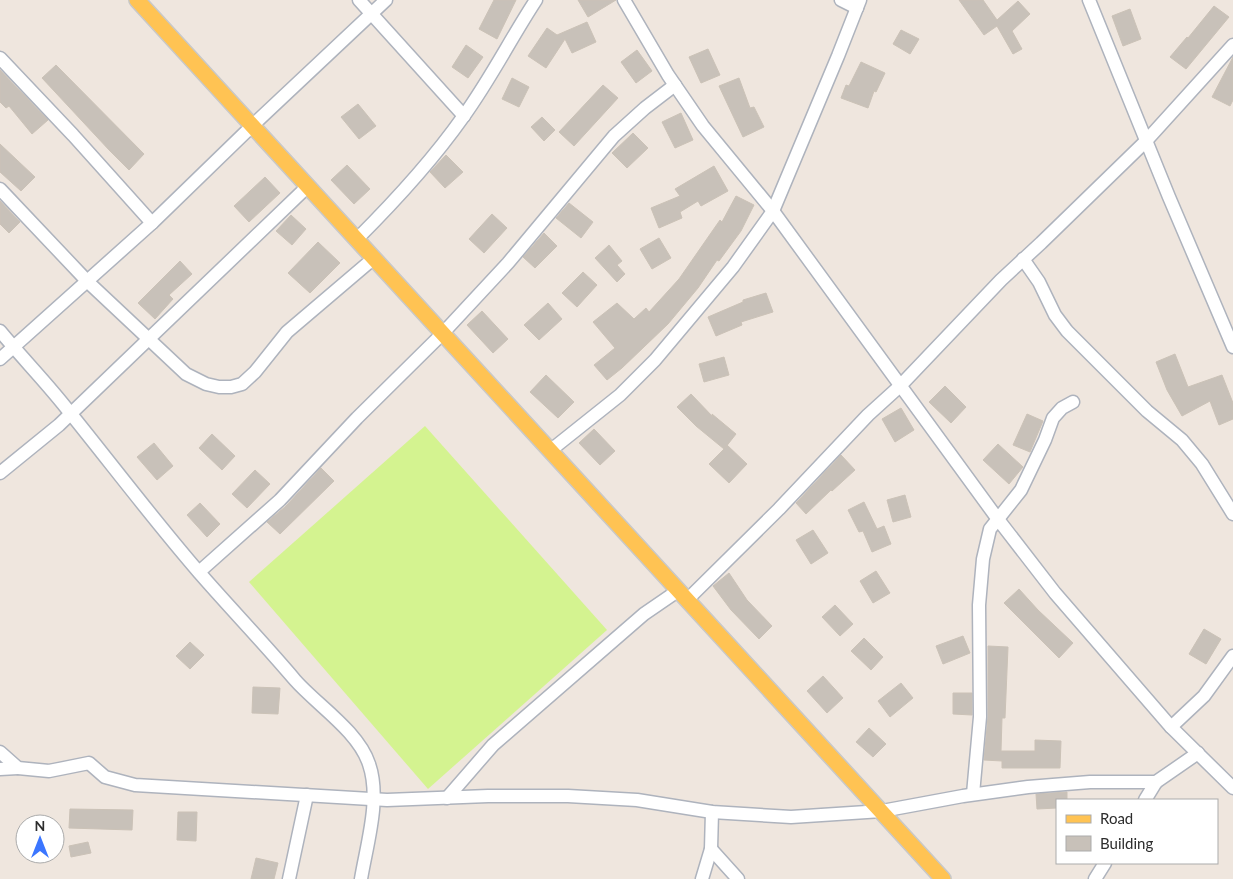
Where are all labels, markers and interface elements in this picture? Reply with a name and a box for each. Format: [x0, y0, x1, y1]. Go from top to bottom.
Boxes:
legend [1056, 799, 1218, 864]
text: Road [1100, 809, 1133, 827]
north arrow [15, 814, 65, 864]
text: N [35, 817, 45, 834]
text: Building [1100, 834, 1153, 852]

